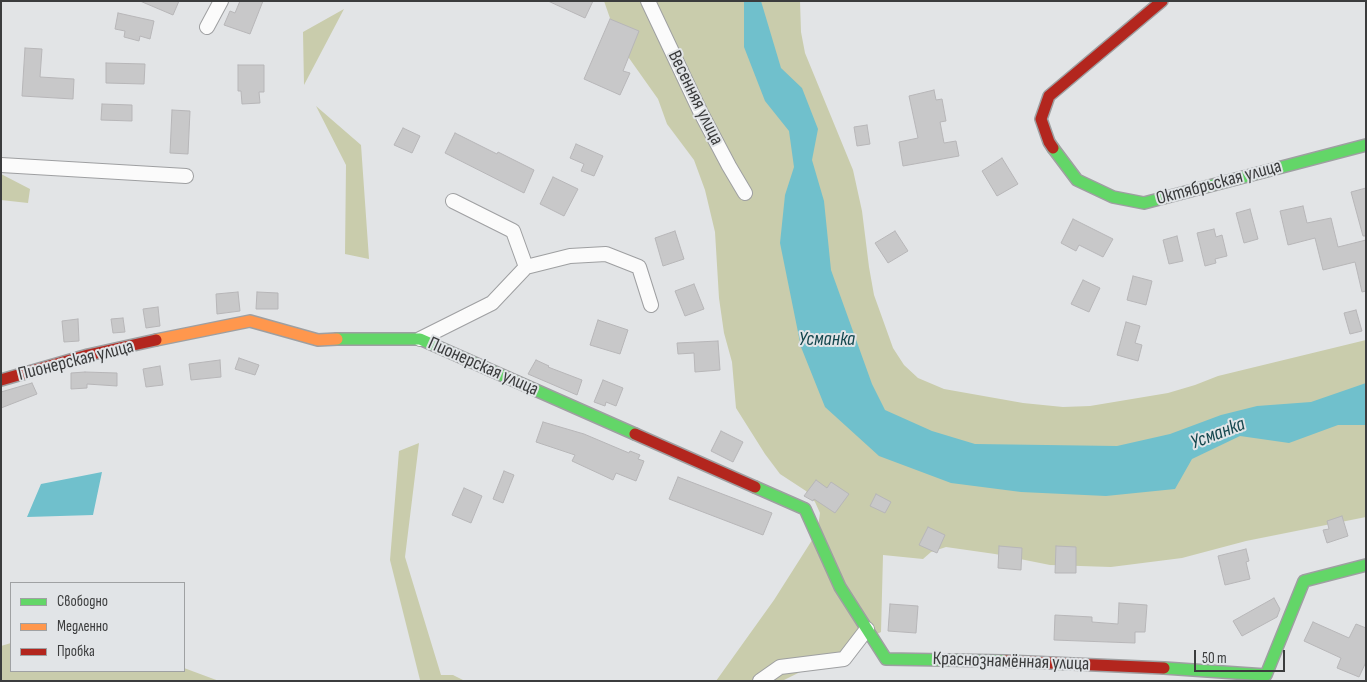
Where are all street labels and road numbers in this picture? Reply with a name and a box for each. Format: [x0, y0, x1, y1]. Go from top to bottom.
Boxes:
street label: Весенняя улица [662, 47, 728, 149]
street label: Октябрьская улица [1154, 155, 1284, 211]
street label: Пионерская улица [424, 332, 542, 402]
street label: Пионерская улица [16, 336, 136, 386]
street label: Краснознамённая улица [932, 648, 1090, 676]

